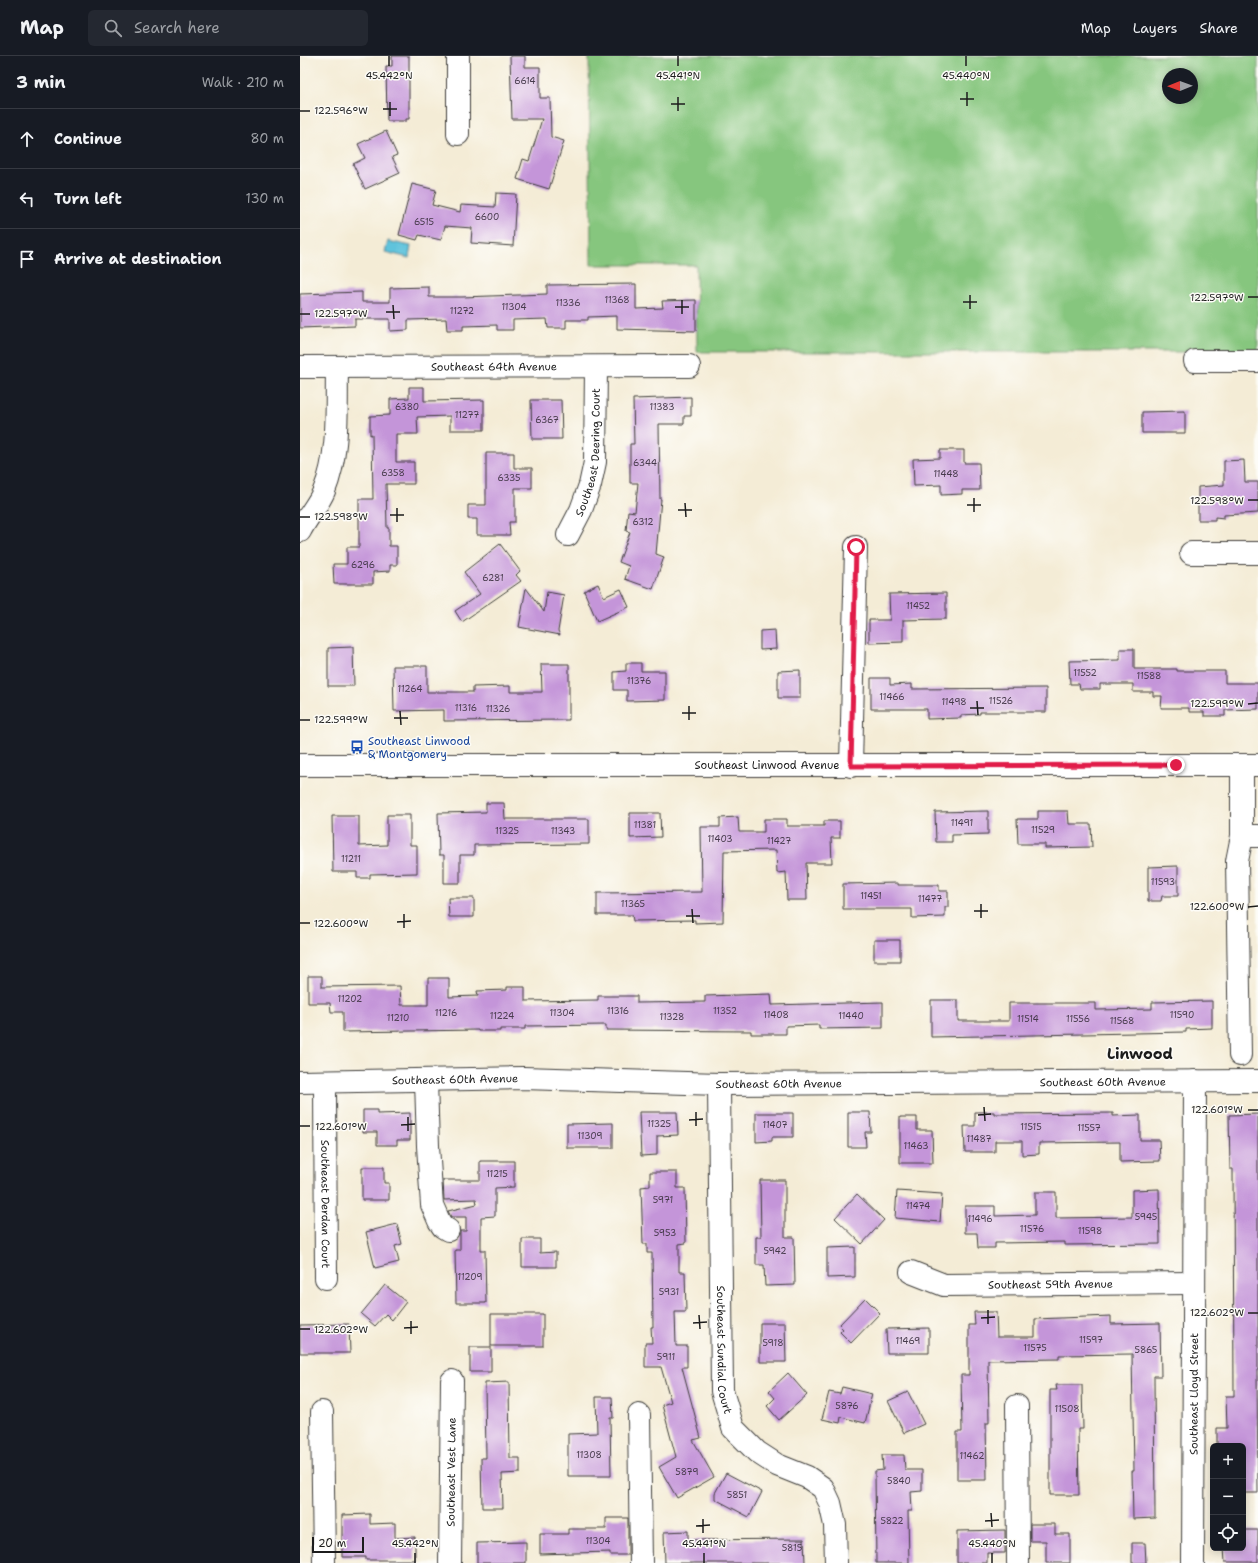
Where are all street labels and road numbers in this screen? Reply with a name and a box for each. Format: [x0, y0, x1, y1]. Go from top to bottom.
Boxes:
street label: Southeast 64th Avenue [431, 359, 557, 375]
street label: Southeast Deering Court [572, 388, 604, 519]
street label: Southeast Linwood Avenue [695, 758, 839, 773]
street label: Southeast 60th Avenue [392, 1071, 518, 1088]
street label: Southeast 60th Avenue [1040, 1075, 1166, 1090]
street label: Southeast 60th Avenue [715, 1076, 842, 1092]
street label: Southeast Derdan Court [317, 1140, 333, 1268]
street label: Southeast 59th Avenue [988, 1277, 1113, 1293]
street label: Southeast Sundial Court [713, 1285, 735, 1416]
street label: Southeast Lloyd Street [1186, 1333, 1202, 1455]
street label: Southeast Vest Lane [443, 1417, 460, 1527]

